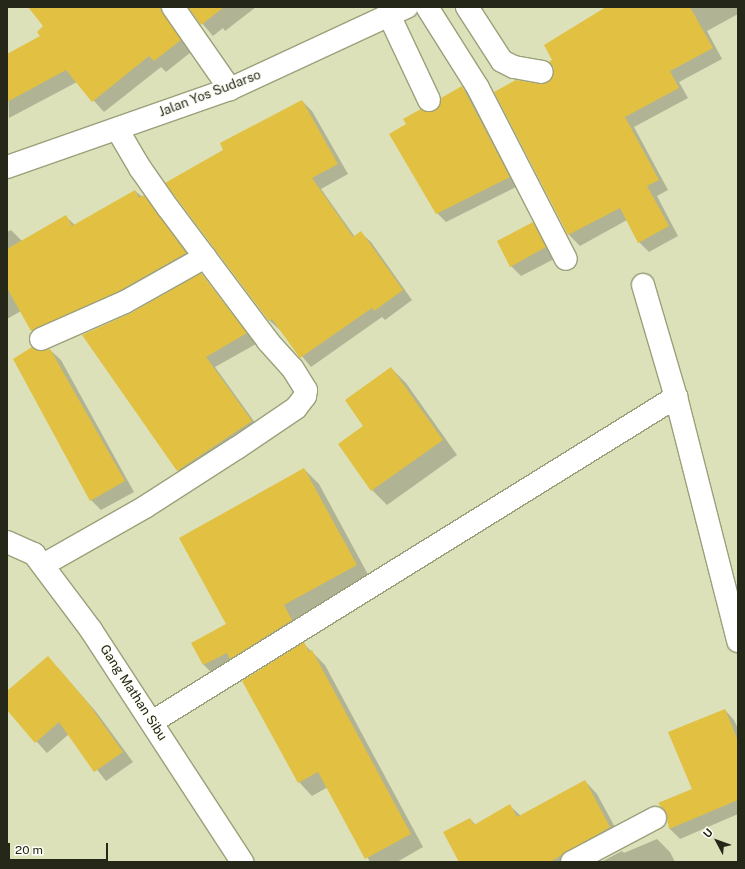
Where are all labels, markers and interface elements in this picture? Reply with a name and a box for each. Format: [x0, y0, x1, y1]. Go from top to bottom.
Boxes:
street label: Jalan Yos Sudarso [157, 67, 263, 121]
street label: Gang Mathan Sibu [96, 642, 170, 744]
north arrow [697, 821, 737, 861]
text: U [701, 826, 715, 840]
scale bar [10, 835, 110, 861]
text: 20 m [15, 843, 43, 857]

